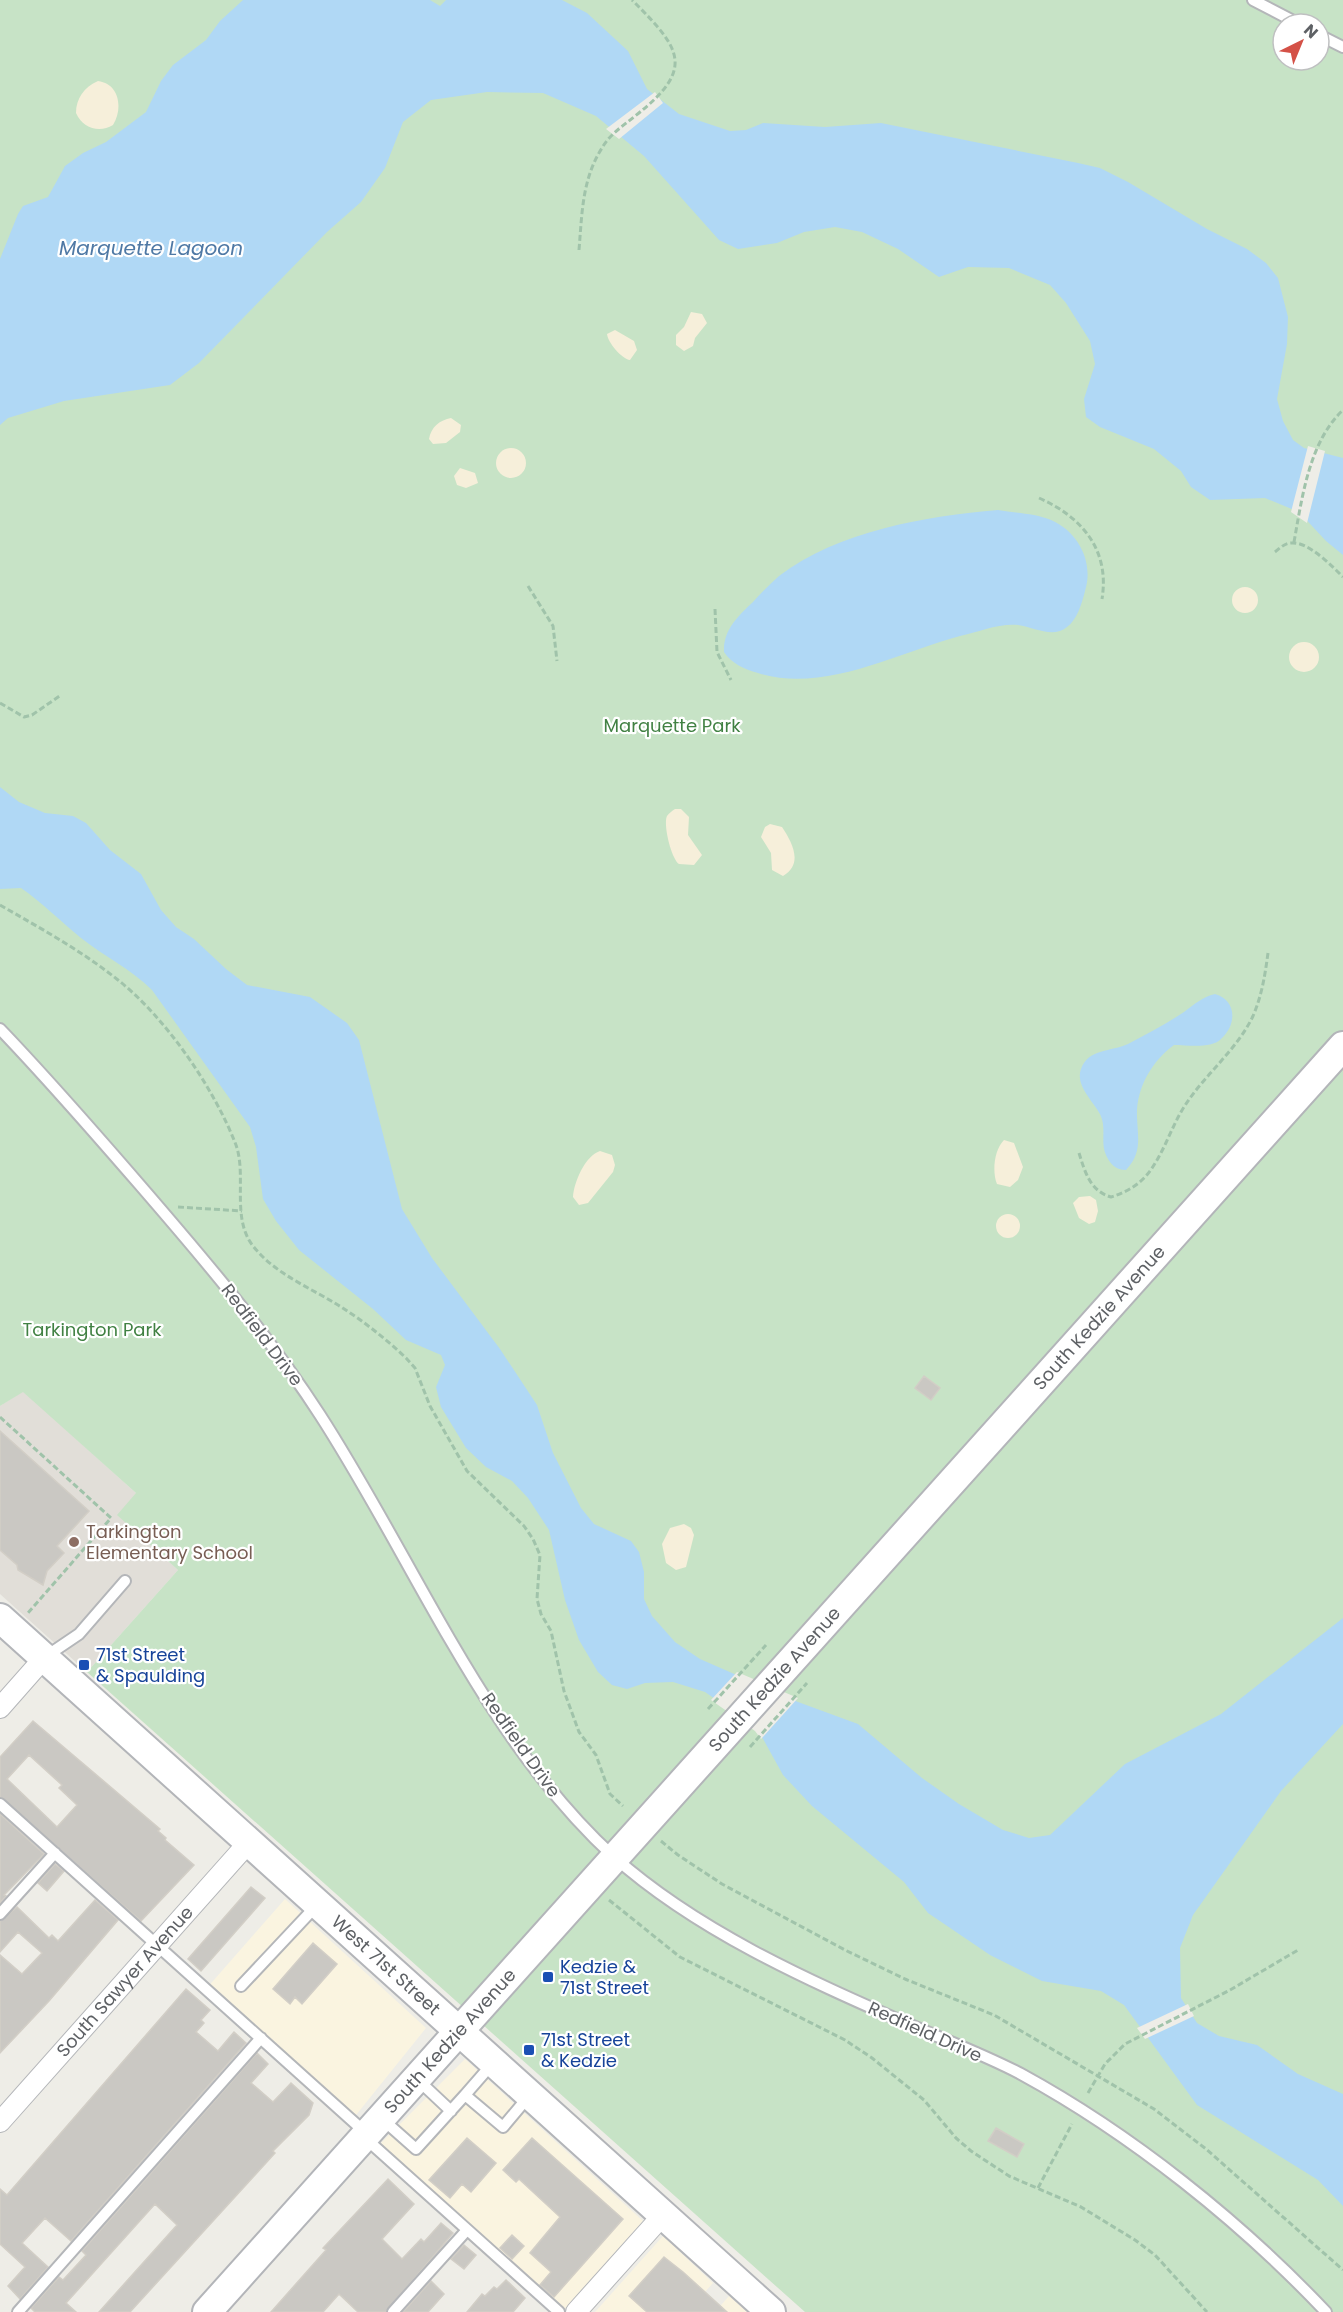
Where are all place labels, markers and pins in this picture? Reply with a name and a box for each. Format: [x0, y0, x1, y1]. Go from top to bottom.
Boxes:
place label: Tarkington Elementary School [86, 1519, 253, 1565]
marker: Tarkington Elementary School [67, 1535, 81, 1549]
place label: 71st Street & Spaulding [96, 1642, 205, 1688]
marker: 71st Street & Spaulding [77, 1658, 91, 1672]
place label: Kedzie & 71st Street [560, 1954, 649, 2000]
marker: Kedzie & 71st Street [541, 1970, 555, 1984]
place label: 71st Street & Kedzie [541, 2027, 630, 2073]
marker: 71st Street & Kedzie [522, 2043, 536, 2057]

